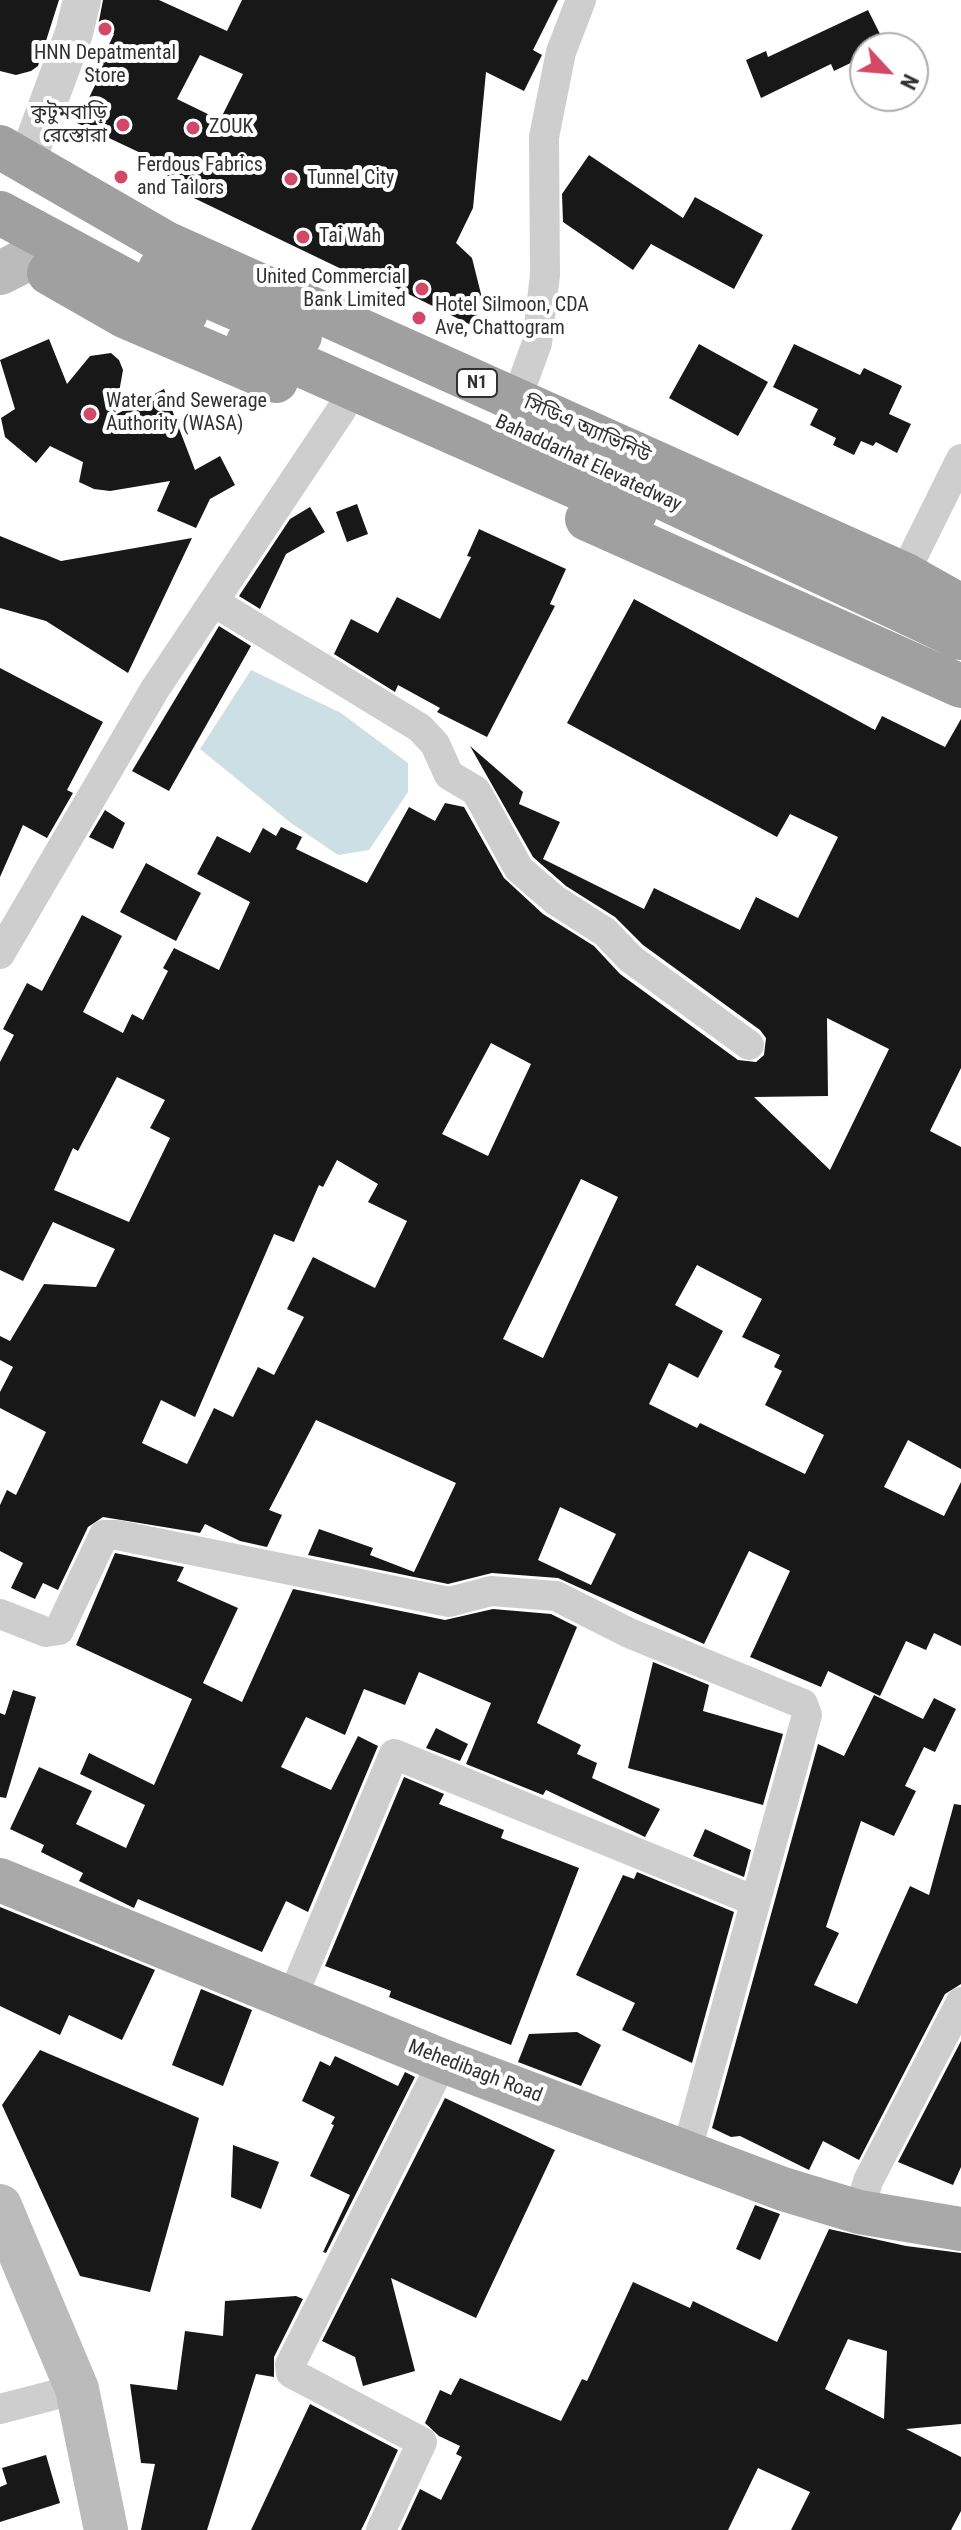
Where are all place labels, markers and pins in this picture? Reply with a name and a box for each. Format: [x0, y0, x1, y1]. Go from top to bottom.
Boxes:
marker: HNN Depatmental Store [96, 20, 114, 38]
place label: HNN Depatmental Store [34, 42, 176, 89]
place label: কুটুমবাড়ি রেস্তোরা [31, 102, 107, 149]
marker: কুটুমবাড়ি রেস্তোরা [114, 116, 132, 134]
place label: ZOUK [209, 116, 253, 140]
marker: ZOUK [184, 119, 202, 137]
place label: Ferdous Fabrics and Tailors [137, 154, 263, 201]
place label: Tunnel City [307, 167, 394, 191]
marker: Ferdous Fabrics and Tailors [112, 168, 130, 186]
marker: Tunnel City [282, 170, 300, 188]
place label: Tai Wah [319, 225, 381, 249]
marker: Tai Wah [294, 228, 312, 246]
place label: United Commercial Bank Limited [256, 266, 406, 313]
marker: United Commercial Bank Limited [413, 280, 431, 298]
place label: Hotel Silmoon, CDA Ave, Chattogram [435, 294, 589, 341]
marker: Hotel Silmoon, CDA Ave, Chattogram [410, 309, 428, 327]
place label: Water and Sewerage Authority (WASA) [106, 390, 267, 437]
marker: Water and Sewerage Authority (WASA) [81, 405, 99, 423]

